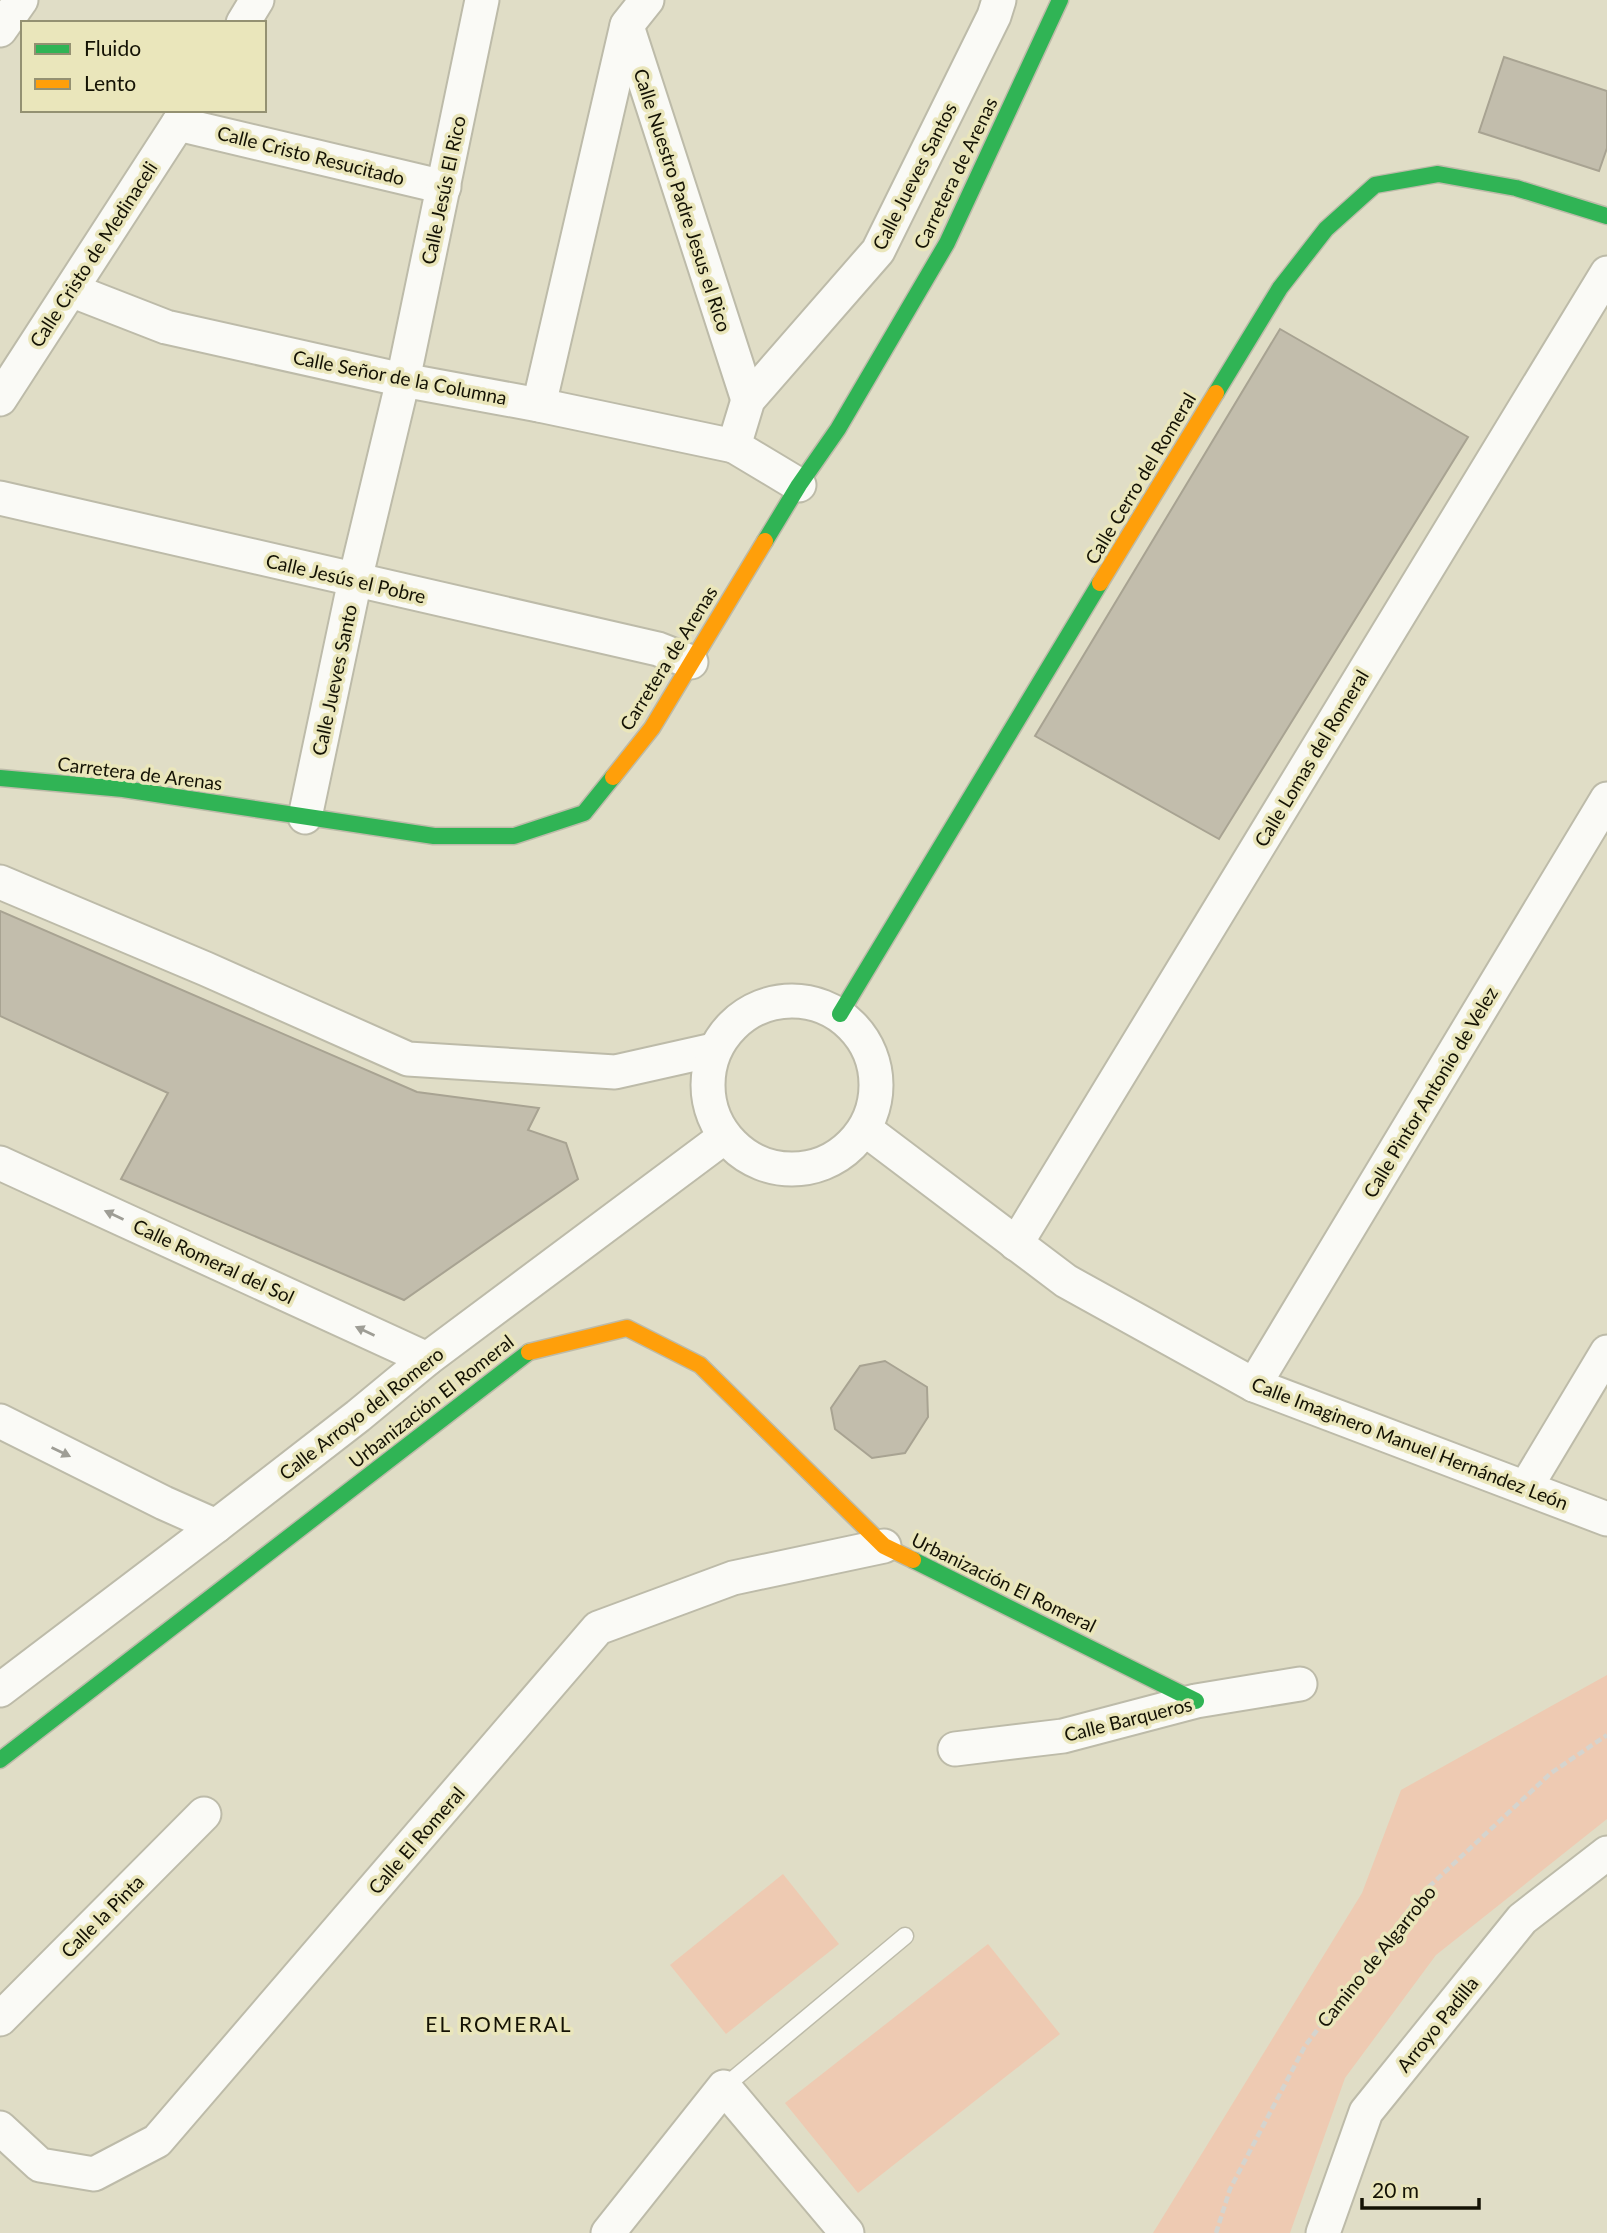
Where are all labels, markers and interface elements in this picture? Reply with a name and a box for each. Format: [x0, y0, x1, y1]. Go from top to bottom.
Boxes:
legend [21, 21, 266, 112]
text: Fluido [84, 35, 141, 60]
street label: Calle Nuestro Padre Jesus el Rico [630, 66, 736, 334]
text: Lento [84, 70, 136, 95]
street label: Carretera de Arenas [908, 93, 1002, 253]
street label: Calle Jueves Santos [867, 99, 961, 253]
street label: Calle Jesús El Rico [416, 114, 470, 266]
street label: Calle Cristo Resucitado [215, 121, 407, 189]
street label: Calle Cristo de Medinaceli [24, 157, 162, 351]
street label: Calle Señor de la Columna [291, 345, 509, 409]
street label: Calle Cerro del Romeral [1080, 388, 1200, 568]
street label: Calle Jesús el Pobre [264, 548, 428, 608]
street label: Carretera de Arenas [614, 582, 722, 734]
street label: Calle Jueves Santo [307, 602, 361, 758]
street label: Calle Lomas del Romeral [1249, 665, 1373, 851]
street label: Carretera de Arenas [56, 751, 224, 795]
street label: Calle Pintor Antonio de Velez [1358, 982, 1502, 1202]
one-way arrow [104, 1209, 124, 1221]
street label: Calle Romeral del Sol [130, 1214, 298, 1308]
one-way arrow [355, 1325, 375, 1337]
street label: Urbanización El Romeral [344, 1330, 518, 1472]
street label: Calle Arroyo del Romero [274, 1342, 448, 1484]
street label: Calle Imaginero Manuel Hernández León [1248, 1372, 1572, 1514]
one-way arrow [51, 1446, 71, 1457]
street label: Urbanización El Romeral [908, 1527, 1100, 1637]
street label: Calle Barqueros [1062, 1692, 1194, 1746]
street label: Calle El Romeral [363, 1782, 469, 1898]
street label: Calle la Pinta [56, 1870, 148, 1962]
street label: Camino de Algarrobo [1312, 1880, 1440, 2032]
street label: Arroyo Padilla [1392, 1972, 1482, 2076]
district label: EL ROMERAL [425, 2011, 573, 2036]
scale bar [1362, 2166, 1479, 2210]
text: 20 m [1372, 2177, 1419, 2202]

